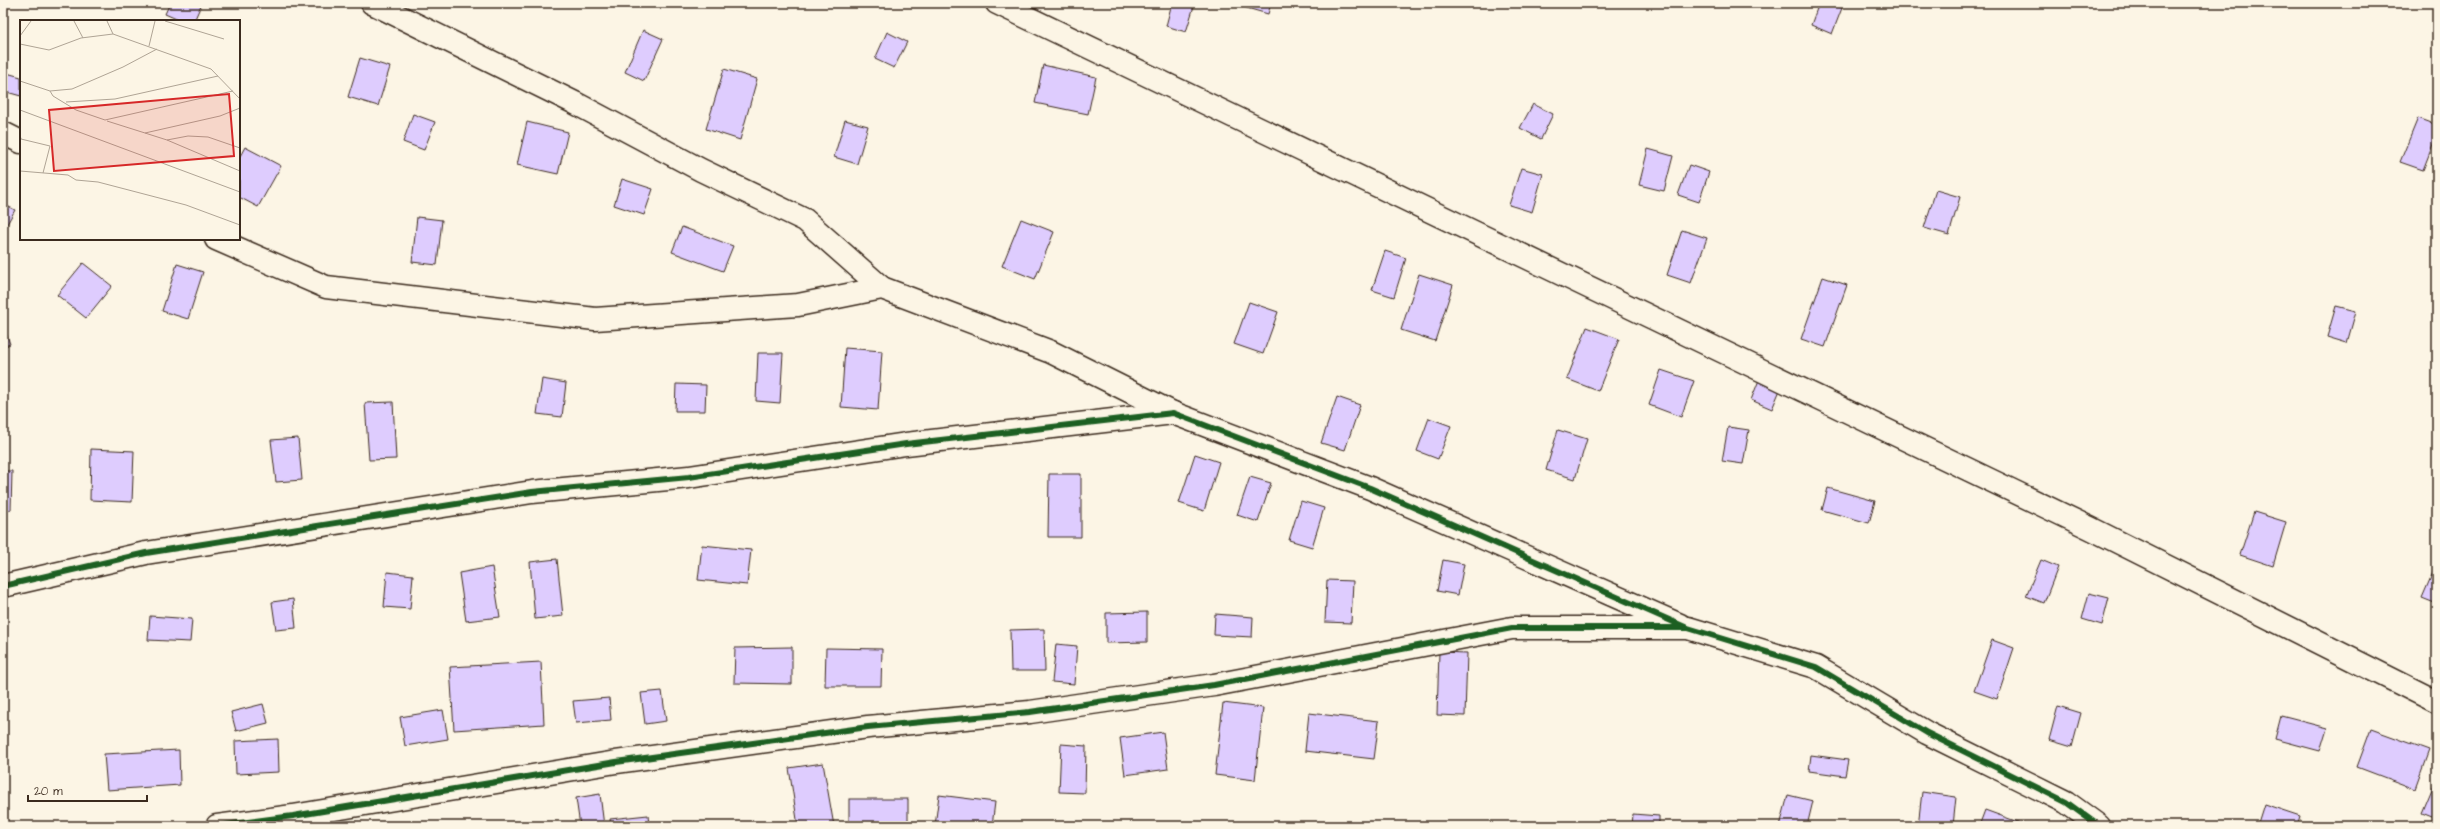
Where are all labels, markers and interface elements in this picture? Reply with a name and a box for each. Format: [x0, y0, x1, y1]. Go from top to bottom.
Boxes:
inset map [20, 20, 240, 240]
scale bar [28, 777, 147, 803]
text: 20 m [34, 783, 63, 800]

